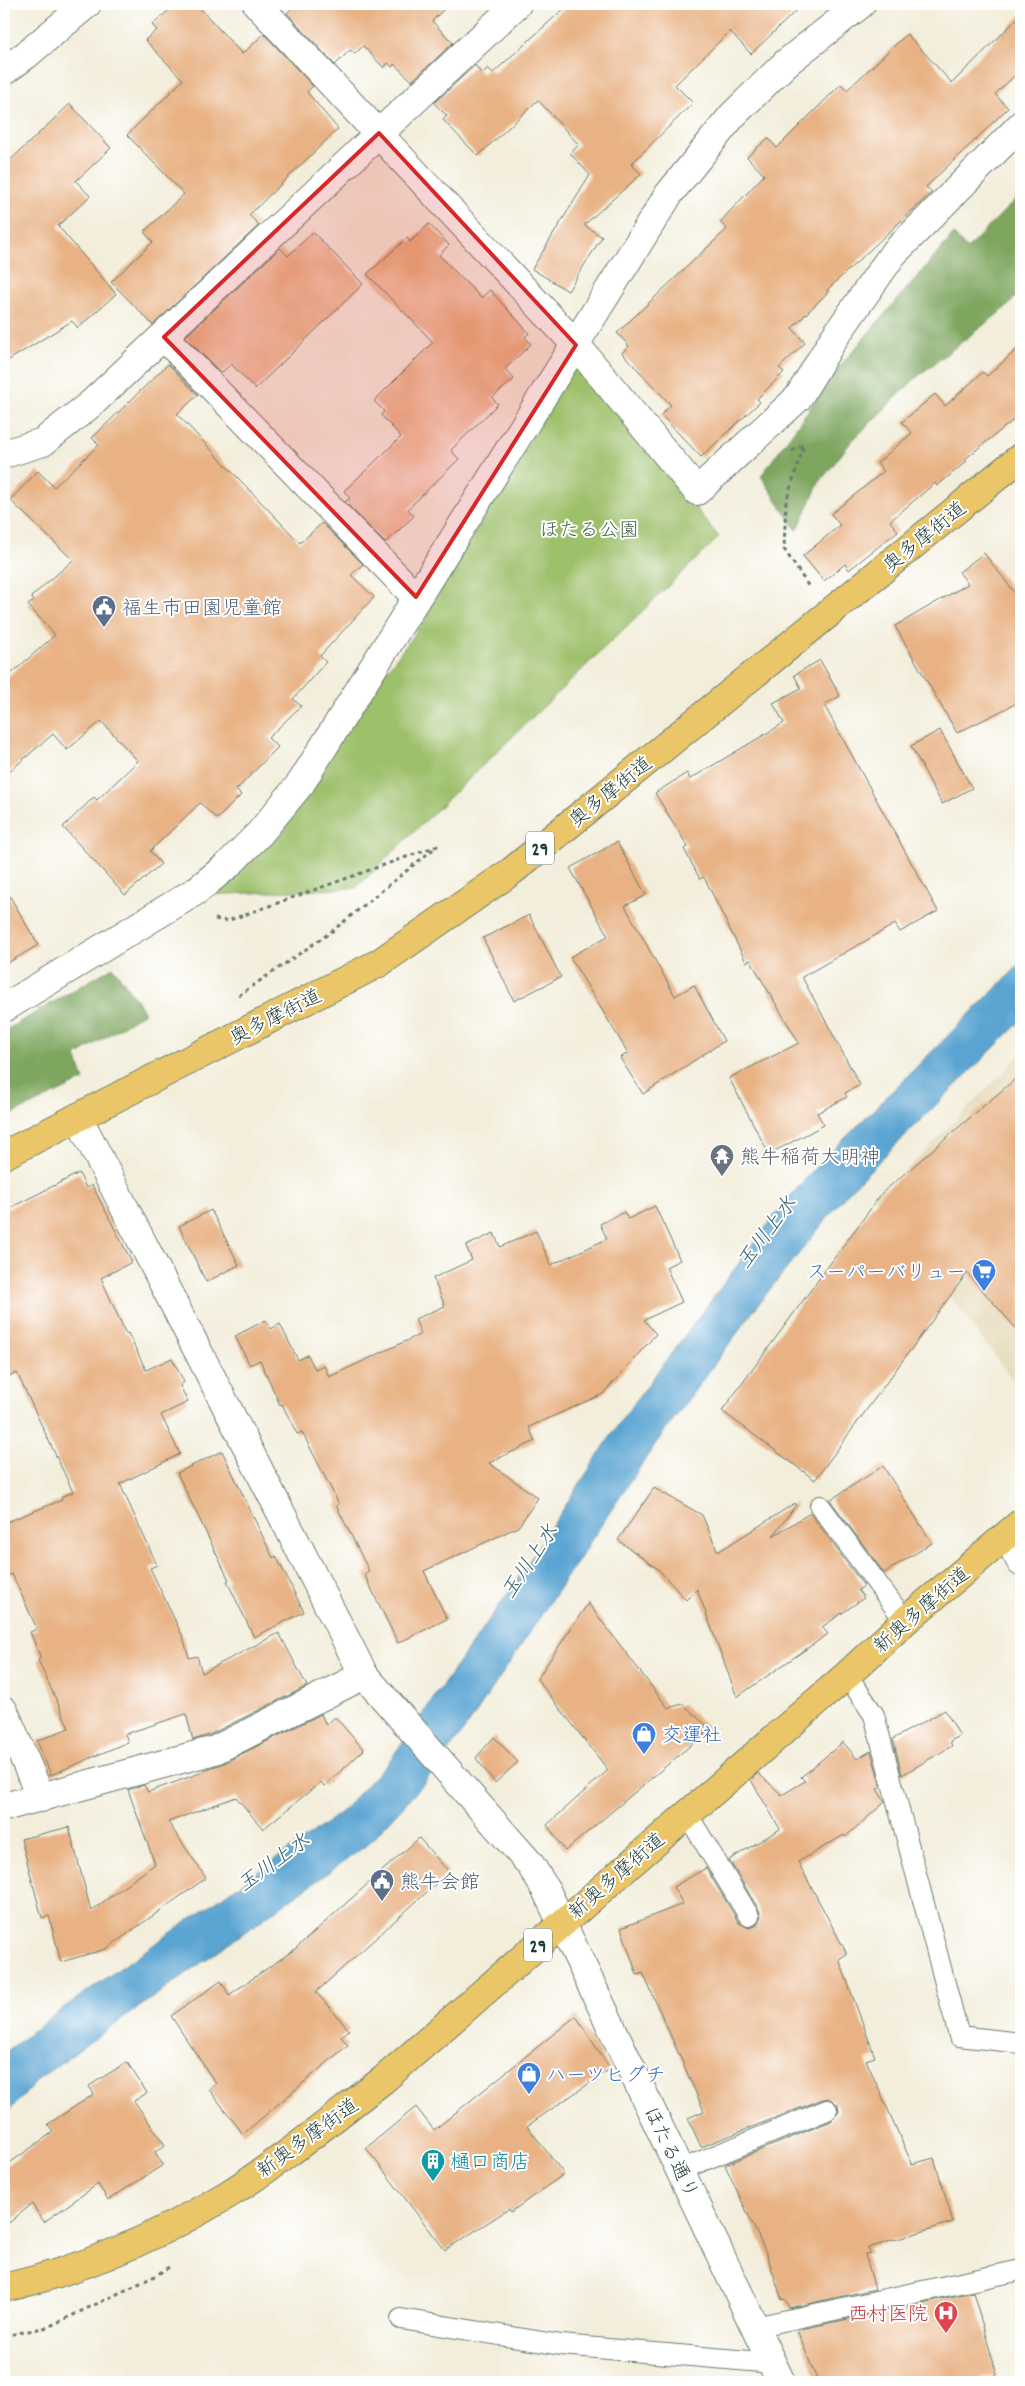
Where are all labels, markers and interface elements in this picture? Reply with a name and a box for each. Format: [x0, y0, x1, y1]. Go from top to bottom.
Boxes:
street label: 奥多摩街道 [878, 496, 974, 581]
park label: ほたる公園 [539, 518, 639, 546]
public building icon: 福生市田園児童館 [91, 594, 117, 628]
place label: 福生市田園児童館 [122, 596, 282, 624]
street label: 奥多摩街道 [564, 751, 660, 836]
road number: 29 [526, 831, 554, 864]
street label: 奥多摩街道 [225, 983, 327, 1054]
temple icon: 熊牛稲荷大明神 [709, 1143, 735, 1177]
place label: 熊牛稲荷大明神 [740, 1145, 880, 1173]
water label: 玉川上水 [731, 1191, 806, 1276]
supermarket icon: スーパーバリュー [971, 1258, 997, 1292]
place label: スーパーバリュー [807, 1260, 966, 1288]
water label: 玉川上水 [496, 1519, 567, 1606]
street label: 新奥多摩街道 [869, 1561, 977, 1661]
shop icon: 交運社 [631, 1721, 657, 1755]
place label: 交運社 [662, 1723, 722, 1751]
street label: 新奥多摩街道 [564, 1827, 672, 1927]
water label: 玉川上水 [232, 1828, 318, 1901]
public building icon: 熊牛会館 [369, 1868, 395, 1902]
place label: 熊牛会館 [400, 1870, 480, 1898]
road number: 29 [524, 1928, 552, 1962]
shop icon: ハーツヒグチ [516, 2061, 542, 2095]
place label: ハーツヒグチ [546, 2063, 666, 2091]
street label: 新奥多摩街道 [252, 2093, 366, 2186]
street label: ほたる通り [635, 2102, 704, 2204]
building icon: 樋口商店 [420, 2148, 446, 2182]
place label: 樋口商店 [450, 2150, 530, 2178]
hospital icon: 西村医院 [933, 2300, 959, 2334]
place label: 西村医院 [848, 2302, 928, 2330]

